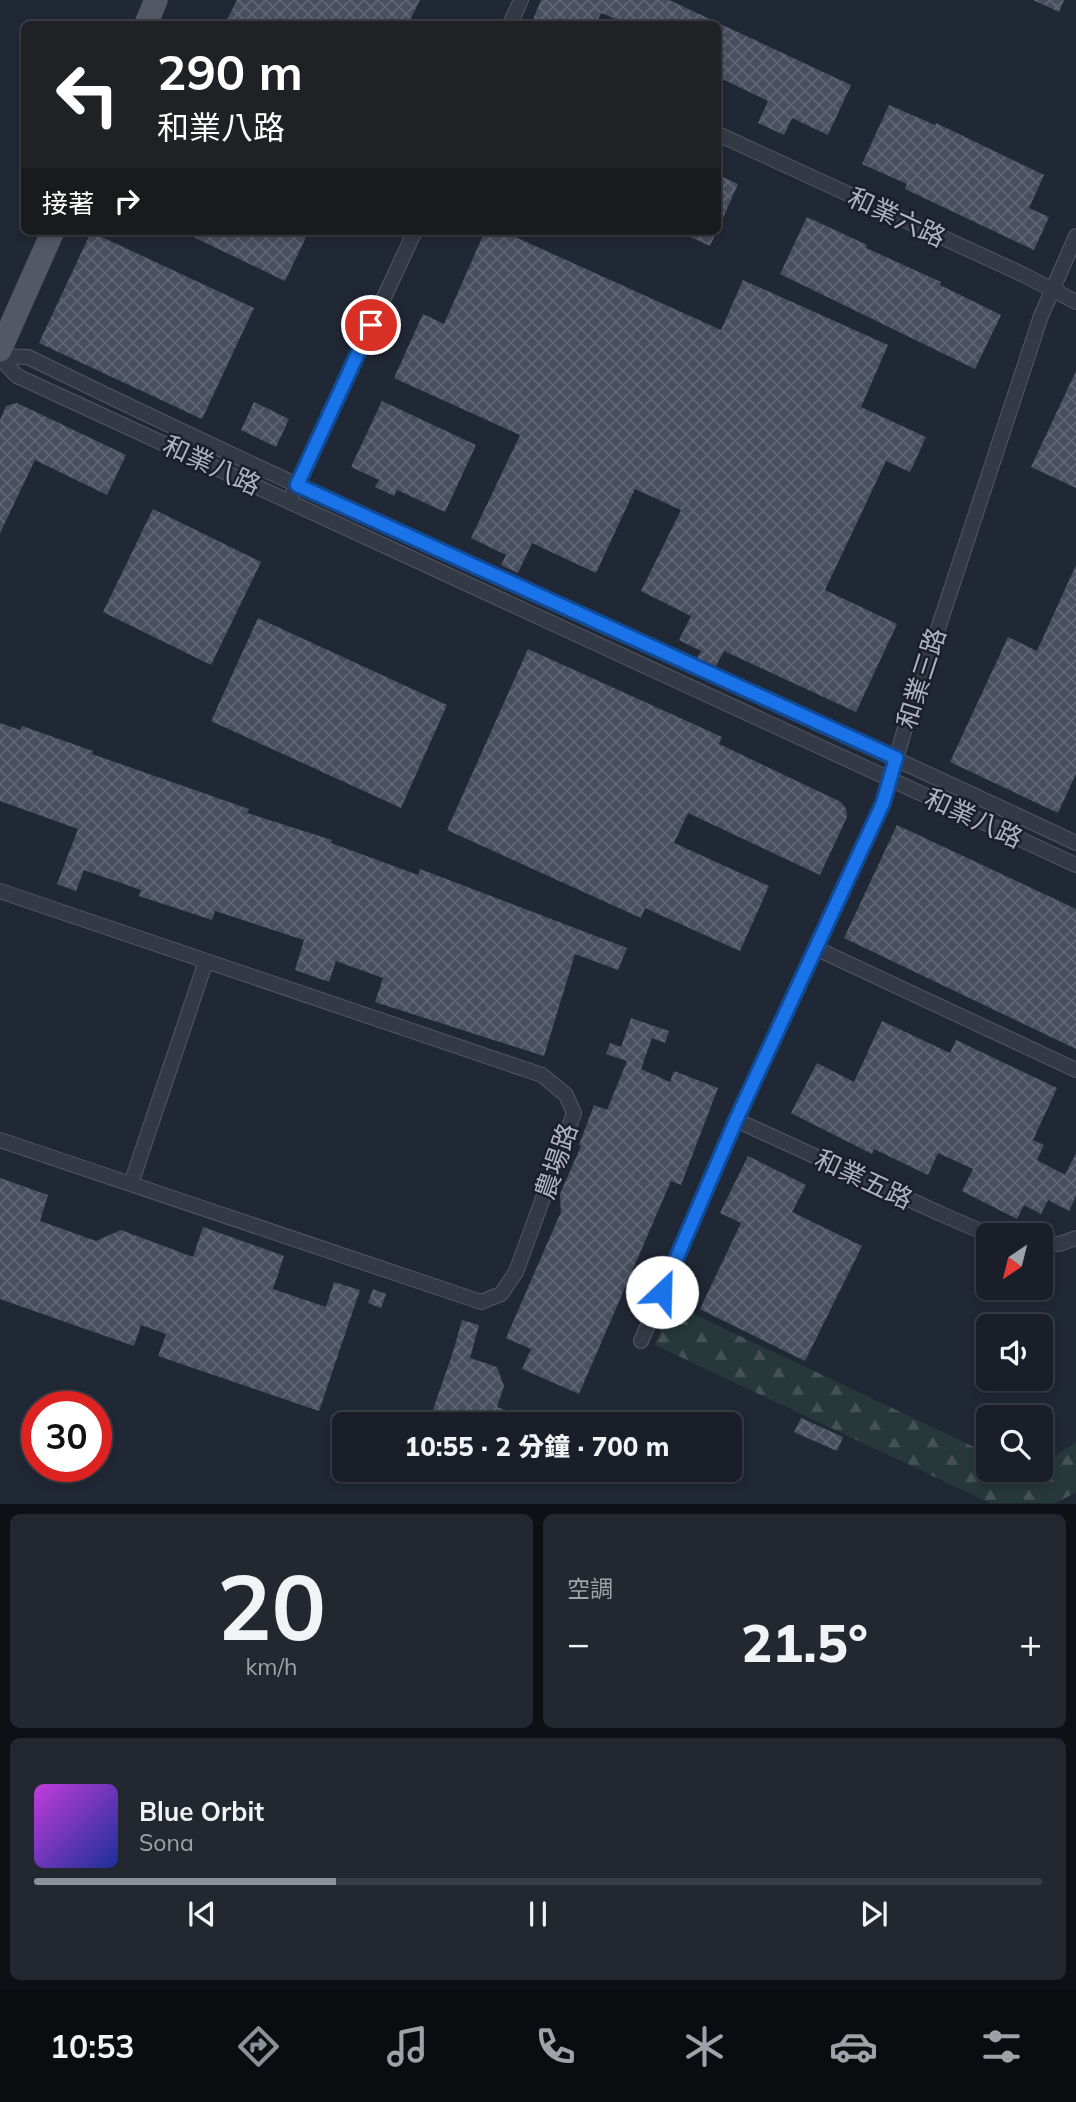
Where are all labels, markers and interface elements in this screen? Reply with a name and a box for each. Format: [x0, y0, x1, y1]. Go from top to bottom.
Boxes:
text: 290 m [157, 41, 303, 102]
icon: left [42, 49, 133, 140]
text: 和業八路 [157, 107, 285, 147]
street label: 和業六路 [843, 180, 951, 254]
icon: right [108, 182, 146, 220]
text: 接著 [42, 187, 94, 220]
pin [341, 295, 401, 355]
icon: arrive [352, 306, 390, 344]
street label: 和業八路 [158, 428, 266, 502]
street label: 和業三路 [889, 623, 953, 733]
street label: 和業八路 [920, 781, 1028, 855]
street label: 農場路 [528, 1119, 584, 1203]
street label: 和業五路 [810, 1142, 918, 1216]
north arrow [976, 1223, 1054, 1300]
map controls [976, 1223, 1053, 1482]
position arrow [625, 1255, 699, 1329]
button: sound [976, 1314, 1053, 1391]
speed limit sign: 30 [21, 1391, 112, 1482]
button: search [976, 1405, 1053, 1482]
text: 10:55 · 2 分鐘 · 700 m [405, 1430, 669, 1463]
text: 20 [217, 1549, 326, 1663]
text: 空調 [567, 1574, 613, 1603]
text: 21.5° [741, 1610, 868, 1675]
text: − [567, 1619, 590, 1667]
text: + [1019, 1619, 1042, 1667]
text: km/h [245, 1652, 298, 1681]
text: Blue Orbit [139, 1795, 264, 1828]
text: Sona [139, 1828, 194, 1857]
icon: previous [183, 1895, 221, 1933]
icon: pause [519, 1895, 557, 1933]
icon: next [855, 1895, 893, 1933]
icon: directions [234, 2022, 283, 2071]
icon: music [383, 2022, 432, 2071]
icon: phone [531, 2022, 580, 2071]
icon: climate [680, 2022, 729, 2071]
icon: car [829, 2022, 878, 2071]
icon: filters [977, 2022, 1026, 2071]
text: 10:53 [50, 2026, 135, 2066]

